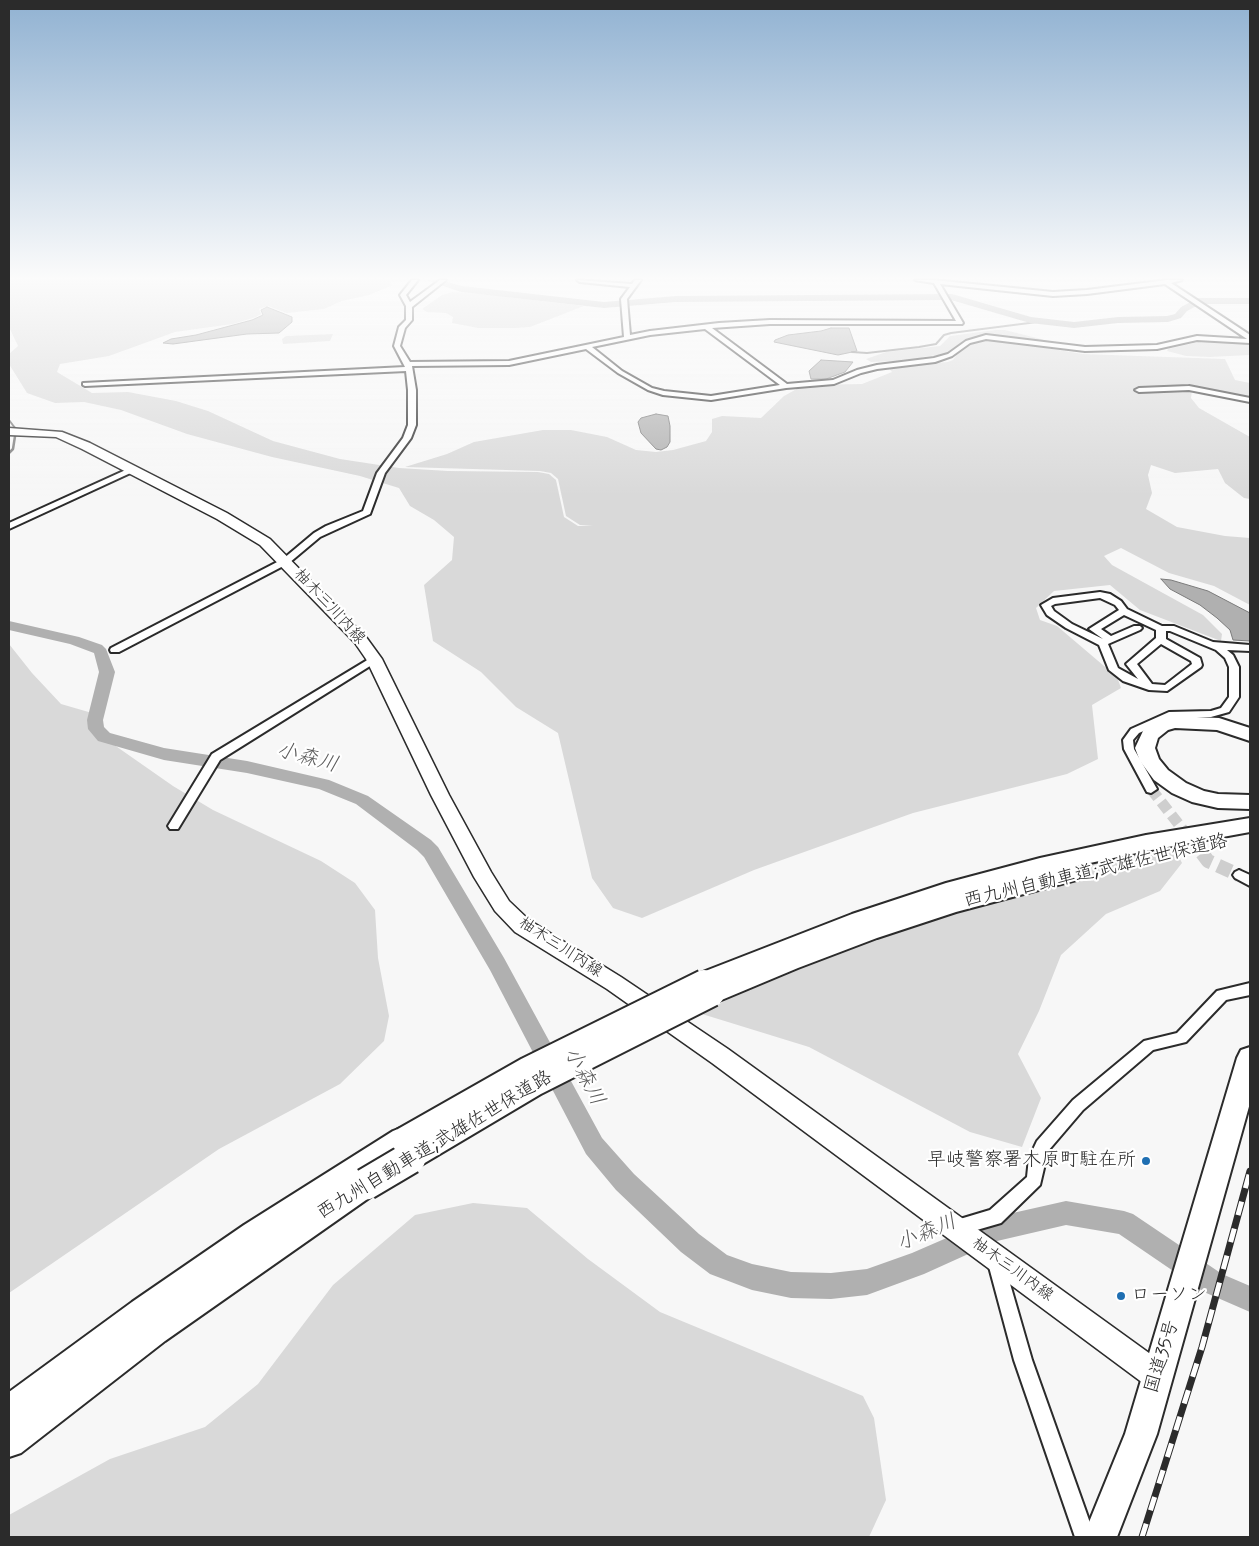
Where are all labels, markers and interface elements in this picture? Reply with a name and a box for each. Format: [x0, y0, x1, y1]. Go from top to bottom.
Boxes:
street label: 柚木三川内線 [289, 565, 369, 649]
water label: 小森川 [273, 739, 341, 779]
street label: 西九州自動車道;武雄佐世保道路 [962, 830, 1230, 914]
street label: 柚木三川内線 [515, 914, 605, 982]
water label: 小森川 [557, 1043, 609, 1111]
street label: 西九州自動車道;武雄佐世保道路 [313, 1067, 557, 1225]
place label: 早岐警察署木原町駐在所 [927, 1150, 1136, 1172]
marker: 早岐警察署木原町駐在所 [1140, 1155, 1152, 1167]
water label: 小森川 [893, 1210, 961, 1258]
street label: 柚木三川内線 [968, 1234, 1056, 1306]
place label: ローソン [1131, 1285, 1207, 1307]
marker: ローソン [1115, 1290, 1127, 1302]
street label: 国道35号 [1141, 1317, 1185, 1397]

